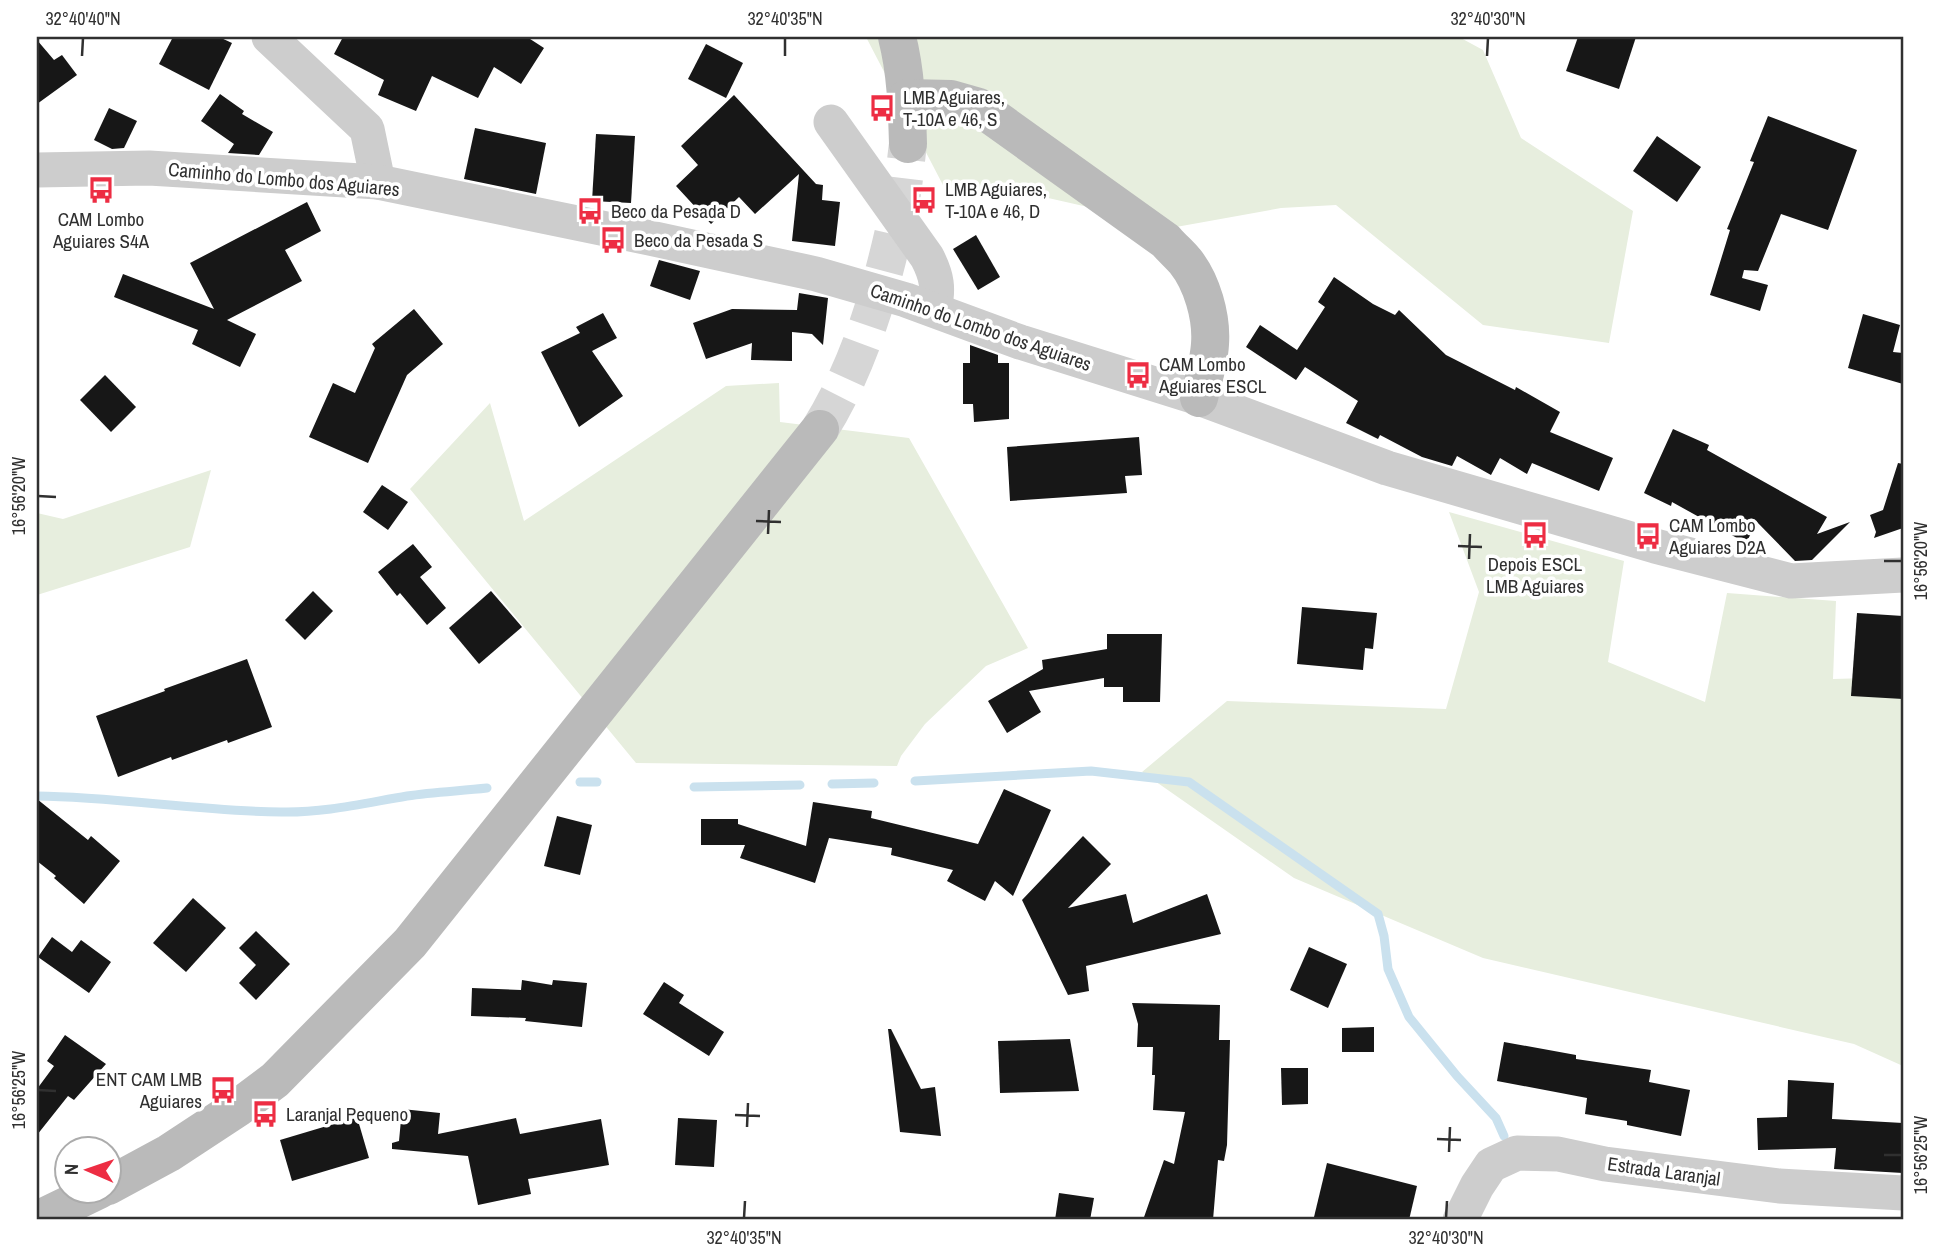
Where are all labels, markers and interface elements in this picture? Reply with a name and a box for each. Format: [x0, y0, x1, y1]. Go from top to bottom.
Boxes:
text: 32°40'40"N [45, 6, 121, 31]
text: 32°40'35"N [747, 6, 823, 31]
text: 32°40'30"N [1450, 6, 1526, 31]
place label: LMB Aguiares, T-10A e 46, S [903, 84, 1005, 132]
bus stop icon: LMB Aguiares, T-10A e 46, S [867, 93, 897, 123]
street label: Caminho do Lombo dos Aguiares [167, 156, 401, 202]
bus stop icon: CAM Lombo Aguiares S4A [86, 175, 116, 205]
place label: LMB Aguiares, T-10A e 46, D [945, 176, 1047, 224]
bus stop icon: LMB Aguiares, T-10A e 46, D [909, 185, 939, 215]
bus stop icon: Beco da Pesada D [575, 196, 605, 226]
place label: Beco da Pesada D [611, 198, 741, 224]
place label: CAM Lombo Aguiares S4A [52, 206, 150, 254]
bus stop icon: Beco da Pesada S [598, 225, 628, 255]
place label: Beco da Pesada S [634, 227, 763, 253]
street label: Caminho do Lombo dos Aguiares [867, 277, 1095, 377]
place label: CAM Lombo Aguiares ESCL [1158, 351, 1267, 399]
bus stop icon: CAM Lombo Aguiares ESCL [1123, 360, 1153, 390]
text: 16°56'20"W [6, 457, 31, 535]
place label: CAM Lombo Aguiares D2A [1668, 512, 1767, 560]
bus stop icon: Depois ESCL LMB Aguiares [1520, 520, 1550, 550]
bus stop icon: CAM Lombo Aguiares D2A [1633, 521, 1663, 551]
text: 16°56'20"W [1908, 522, 1933, 600]
place label: Depois ESCL LMB Aguiares [1486, 551, 1584, 599]
text: 16°56'25"W [6, 1051, 31, 1129]
place label: ENT CAM LMB Aguiares [96, 1066, 202, 1114]
bus stop icon: ENT CAM LMB Aguiares [208, 1075, 238, 1105]
bus stop icon: Laranjal Pequeno [250, 1099, 280, 1129]
place label: Laranjal Pequeno [286, 1101, 408, 1127]
text: 16°56'25"W [1908, 1116, 1933, 1194]
north arrow [52, 1134, 122, 1204]
street label: Estrada Laranjal [1606, 1150, 1722, 1192]
text: N [58, 1163, 84, 1175]
text: 32°40'35"N [706, 1225, 782, 1250]
text: 32°40'30"N [1408, 1225, 1484, 1250]

